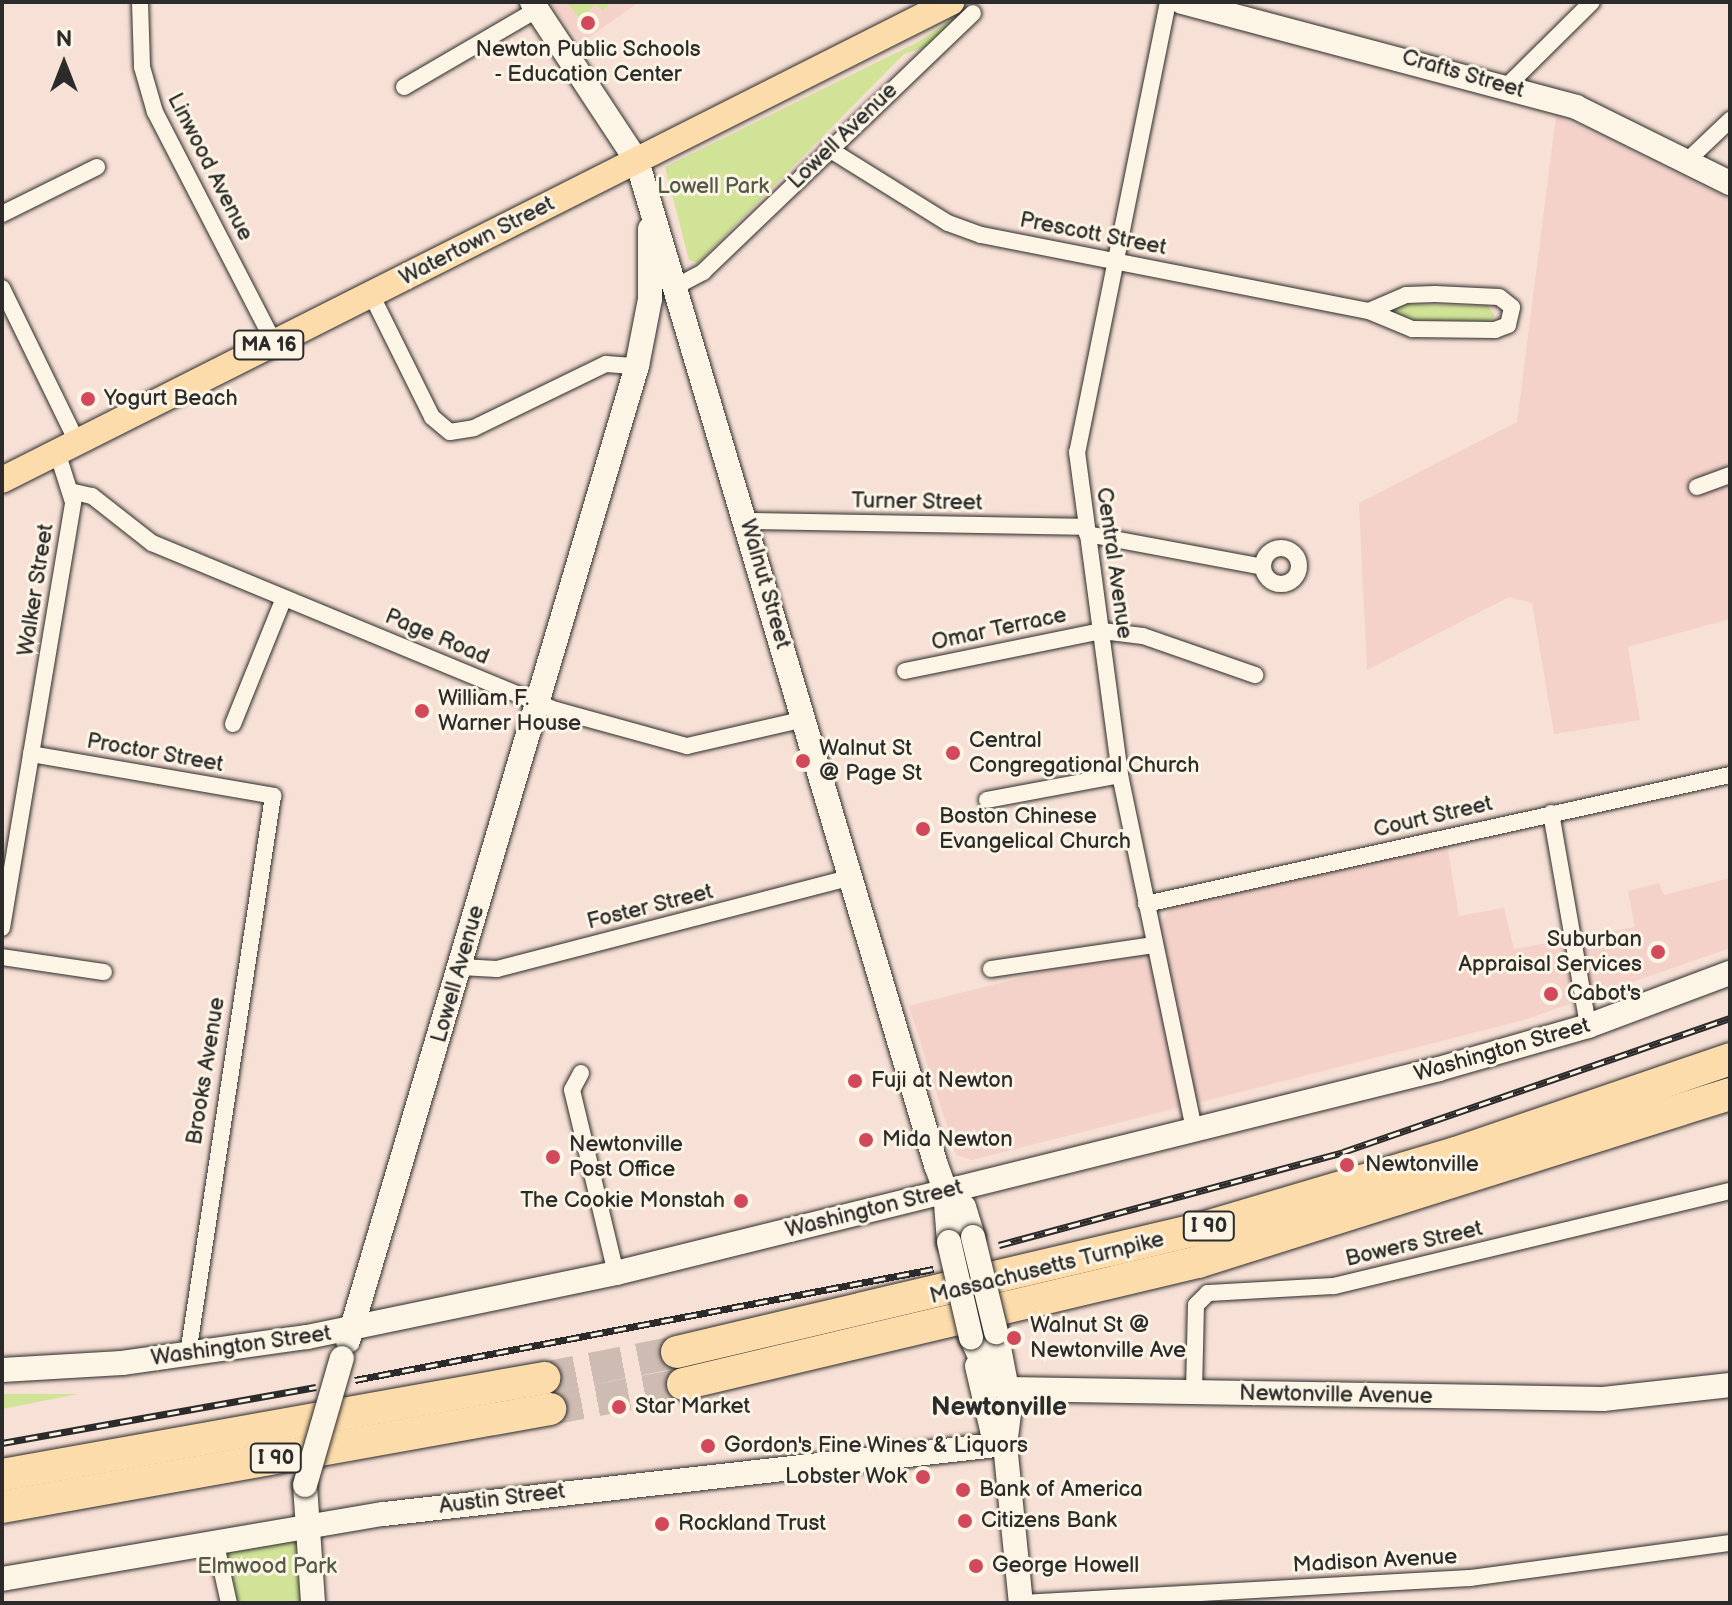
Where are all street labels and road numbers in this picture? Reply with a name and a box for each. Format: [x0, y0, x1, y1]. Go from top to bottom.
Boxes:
street label: Crafts Street [1399, 44, 1527, 104]
street label: Lowell Avenue [783, 77, 903, 195]
street label: Linwood Avenue [161, 89, 259, 245]
street label: Watertown Street [395, 191, 559, 291]
street label: Prescott Street [1017, 207, 1169, 261]
road number: MA 16 [233, 329, 305, 361]
street label: Central Avenue [1090, 486, 1138, 640]
street label: Turner Street [851, 488, 983, 516]
street label: Walnut Street [734, 516, 796, 652]
street label: Walker Street [12, 522, 60, 658]
street label: Omar Terrace [929, 602, 1069, 656]
street label: Page Road [381, 603, 493, 671]
street label: Proctor Street [85, 728, 225, 778]
street label: Court Street [1371, 790, 1495, 844]
street label: Foster Street [584, 879, 716, 935]
street label: Lowell Avenue [426, 902, 490, 1046]
street label: Brooks Avenue [181, 995, 231, 1147]
street label: Washington Street [1411, 1012, 1593, 1088]
street label: Washington Street [783, 1174, 965, 1244]
road number: I 90 [1181, 1210, 1237, 1242]
street label: Bowers Street [1343, 1215, 1485, 1273]
street label: Massachusetts Turnpike [927, 1226, 1167, 1310]
street label: Washington Street [149, 1320, 333, 1372]
street label: Newtonville Avenue [1239, 1380, 1433, 1410]
road number: I 90 [248, 1442, 304, 1474]
street label: Austin Street [437, 1478, 567, 1520]
street label: Madison Avenue [1292, 1544, 1458, 1578]

